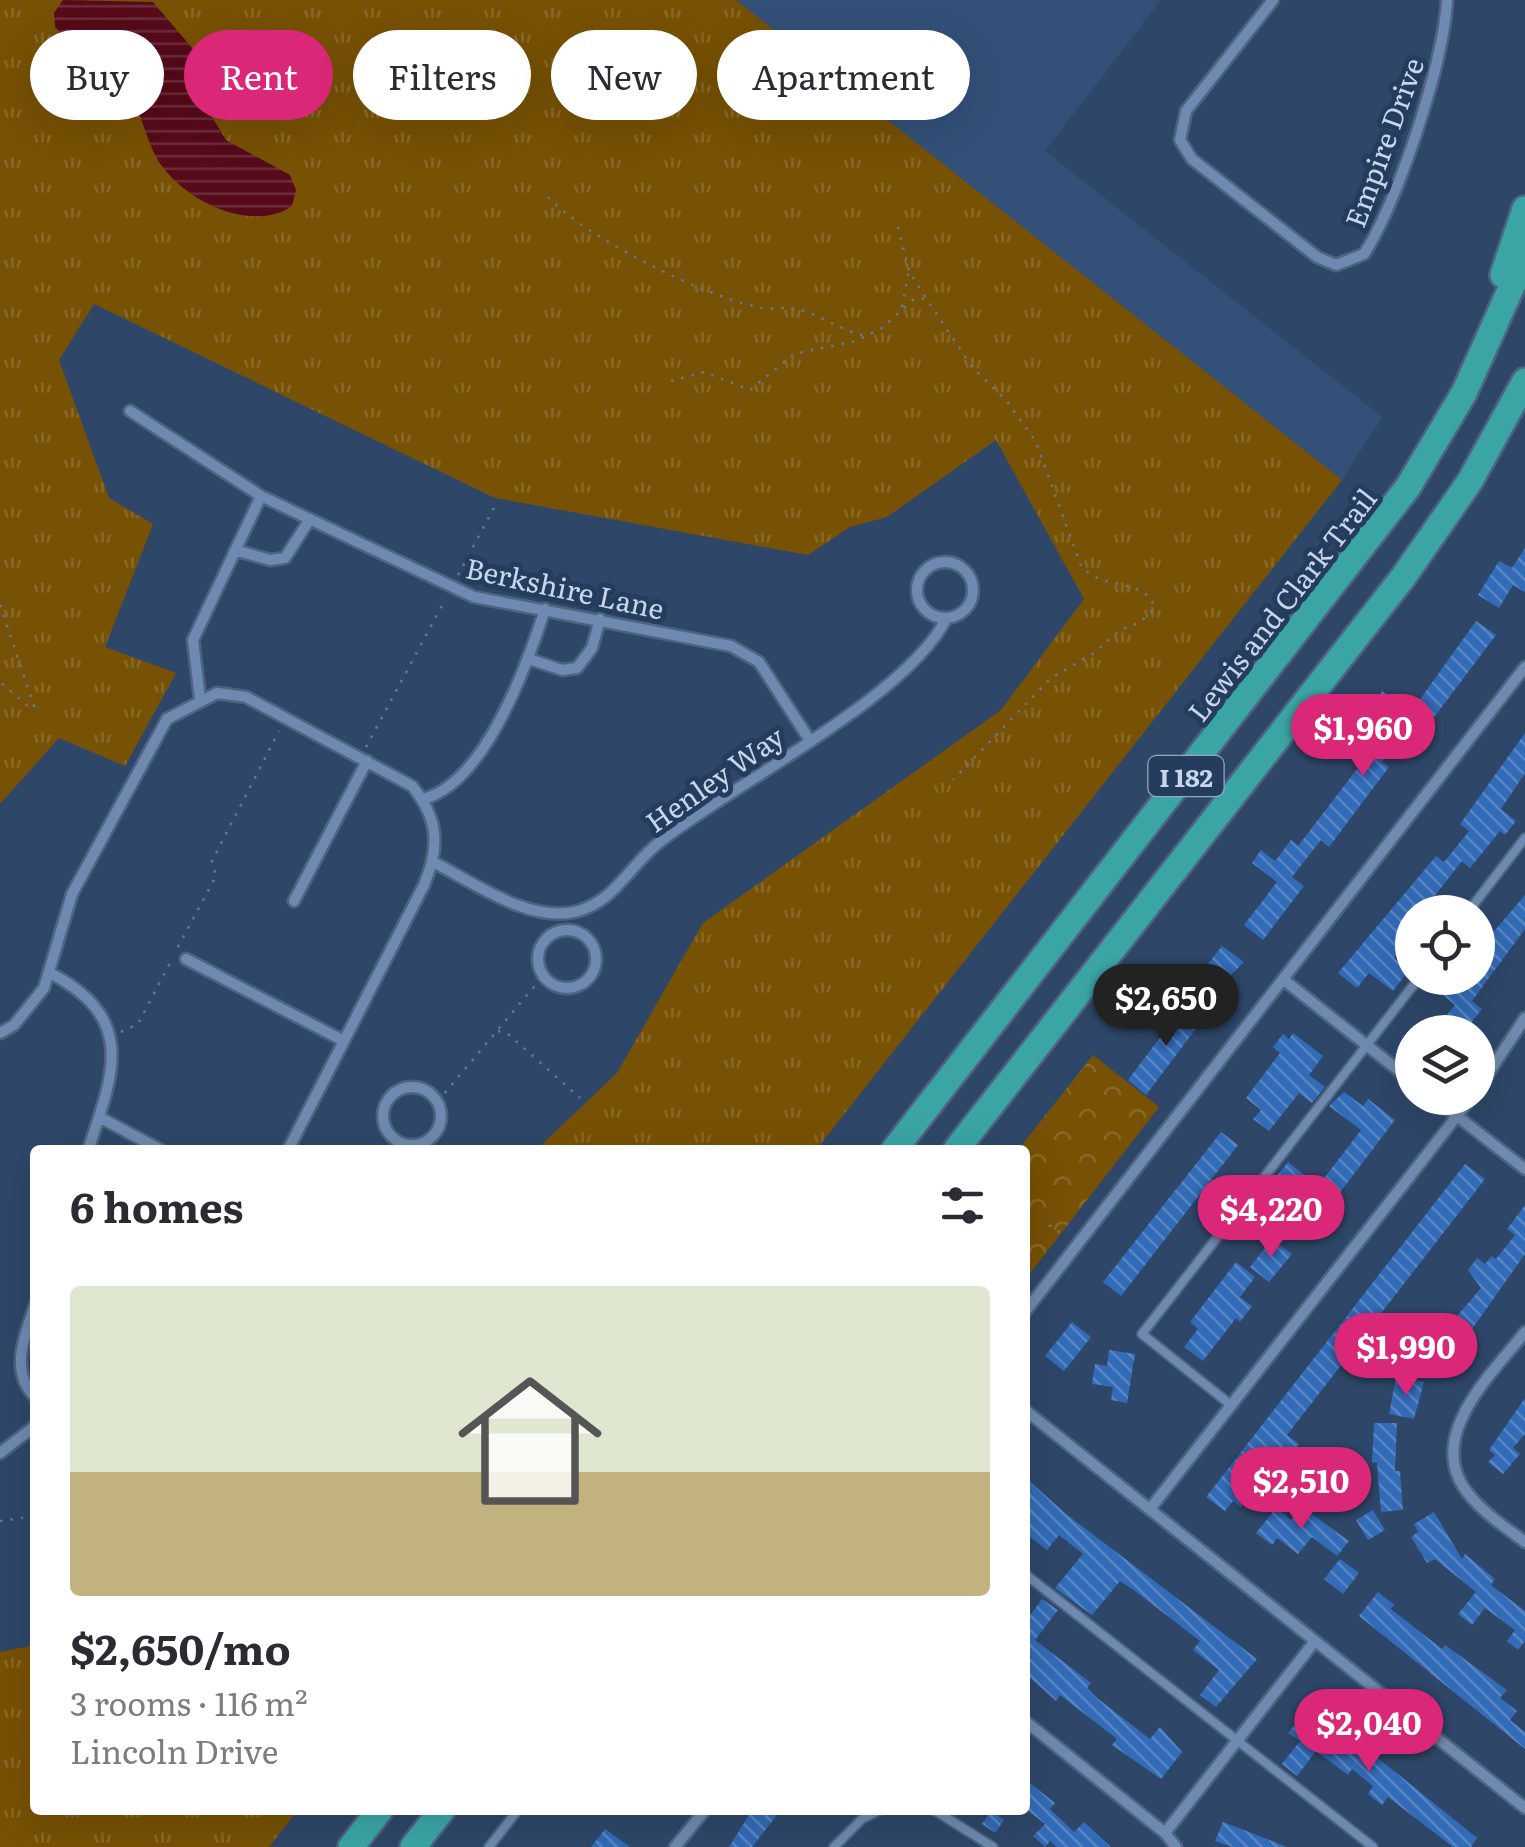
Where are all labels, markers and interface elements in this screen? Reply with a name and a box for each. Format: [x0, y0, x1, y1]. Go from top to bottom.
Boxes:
chip: Buy [30, 30, 164, 120]
chip: Rent [184, 30, 333, 120]
chip: Filters [353, 30, 531, 120]
chip: New [551, 30, 697, 120]
chip: Apartment [717, 30, 970, 120]
street label: Empire Drive [1333, 51, 1433, 233]
street label: Lewis and Clark Trail [1177, 479, 1385, 729]
street label: Berkshire Lane [462, 545, 668, 629]
pin: $1,960 [1282, 694, 1444, 779]
text: $1,960 [1313, 702, 1413, 750]
street label: Henley Way [636, 714, 793, 841]
road number: I 182 [1148, 756, 1224, 796]
map controls [1395, 895, 1495, 1115]
button: locate [1395, 895, 1495, 995]
pin: $2,650 [1085, 964, 1247, 1049]
text: $2,650 [1115, 972, 1217, 1020]
button: layers [1395, 1015, 1495, 1115]
text: 6 homes [70, 1174, 244, 1236]
pin: $4,220 [1190, 1175, 1352, 1260]
icon: filters [935, 1178, 990, 1233]
text: $4,220 [1220, 1183, 1322, 1231]
pin: $1,990 [1325, 1313, 1487, 1398]
text: $1,990 [1356, 1321, 1456, 1369]
icon: home [440, 1351, 620, 1531]
pin: $2,510 [1220, 1447, 1382, 1532]
text: $2,510 [1252, 1455, 1350, 1503]
text: $2,650/mo [70, 1616, 291, 1678]
text: 3 rooms · 116 m² [70, 1678, 308, 1726]
pin: $2,040 [1288, 1689, 1450, 1774]
text: $2,040 [1316, 1697, 1422, 1745]
text: Lincoln Drive [70, 1726, 278, 1774]

